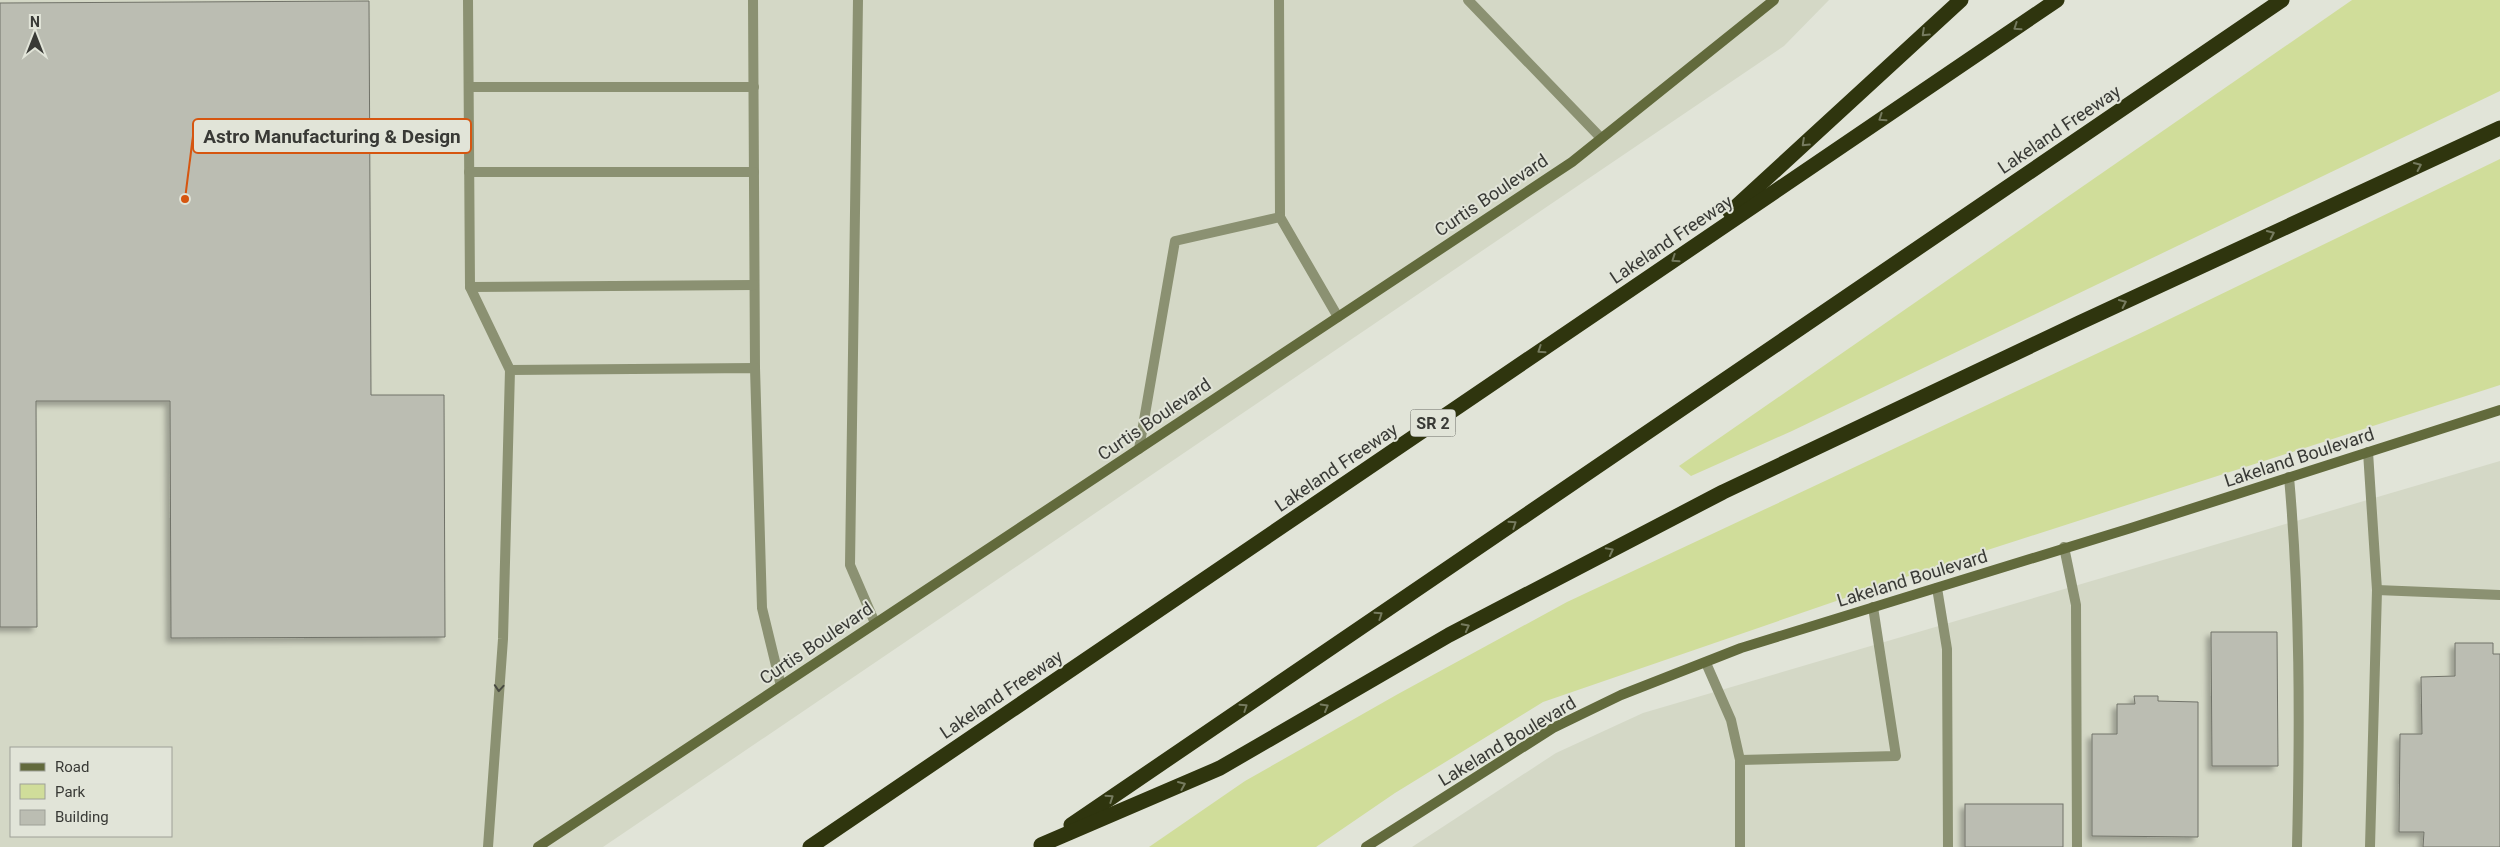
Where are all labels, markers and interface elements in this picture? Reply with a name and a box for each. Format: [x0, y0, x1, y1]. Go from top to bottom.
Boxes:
north arrow [10, 10, 60, 60]
text: N [30, 14, 40, 30]
one-way arrow [2013, 21, 2023, 30]
one-way arrow [1921, 27, 1930, 36]
street label: Lakeland Freeway [1994, 80, 2125, 178]
one-way arrow [1878, 112, 1887, 122]
callout: Astro Manufacturing & Design [193, 119, 471, 153]
text: Astro Manufacturing & Design [203, 125, 461, 148]
one-way arrow [1802, 137, 1811, 146]
street label: Curtis Boulevard [1430, 149, 1552, 241]
one-way arrow [2413, 162, 2422, 173]
street label: Lakeland Freeway [1606, 190, 1737, 288]
one-way arrow [2266, 230, 2275, 241]
one-way arrow [1671, 252, 1680, 262]
one-way arrow [2118, 298, 2127, 309]
one-way arrow [1537, 344, 1547, 353]
street label: Curtis Boulevard [1093, 373, 1215, 465]
road number: SR 2 [1410, 409, 1456, 436]
street label: Lakeland Freeway [1271, 418, 1402, 516]
street label: Lakeland Boulevard [2221, 423, 2377, 491]
one-way arrow [1507, 521, 1517, 530]
street label: Lakeland Boulevard [1834, 545, 1990, 611]
one-way arrow [1604, 547, 1613, 557]
street label: Curtis Boulevard [755, 597, 877, 689]
one-way arrow [1373, 612, 1382, 621]
one-way arrow [1460, 623, 1469, 633]
street label: Lakeland Freeway [936, 645, 1067, 743]
one-way arrow [494, 684, 505, 692]
street label: Lakeland Boulevard [1435, 692, 1579, 790]
one-way arrow [1239, 704, 1248, 713]
one-way arrow [1319, 704, 1328, 714]
legend [10, 747, 172, 837]
text: Road [55, 758, 89, 776]
one-way arrow [1177, 780, 1186, 791]
text: Park [55, 783, 86, 801]
one-way arrow [1104, 795, 1114, 804]
text: Building [55, 808, 109, 826]

